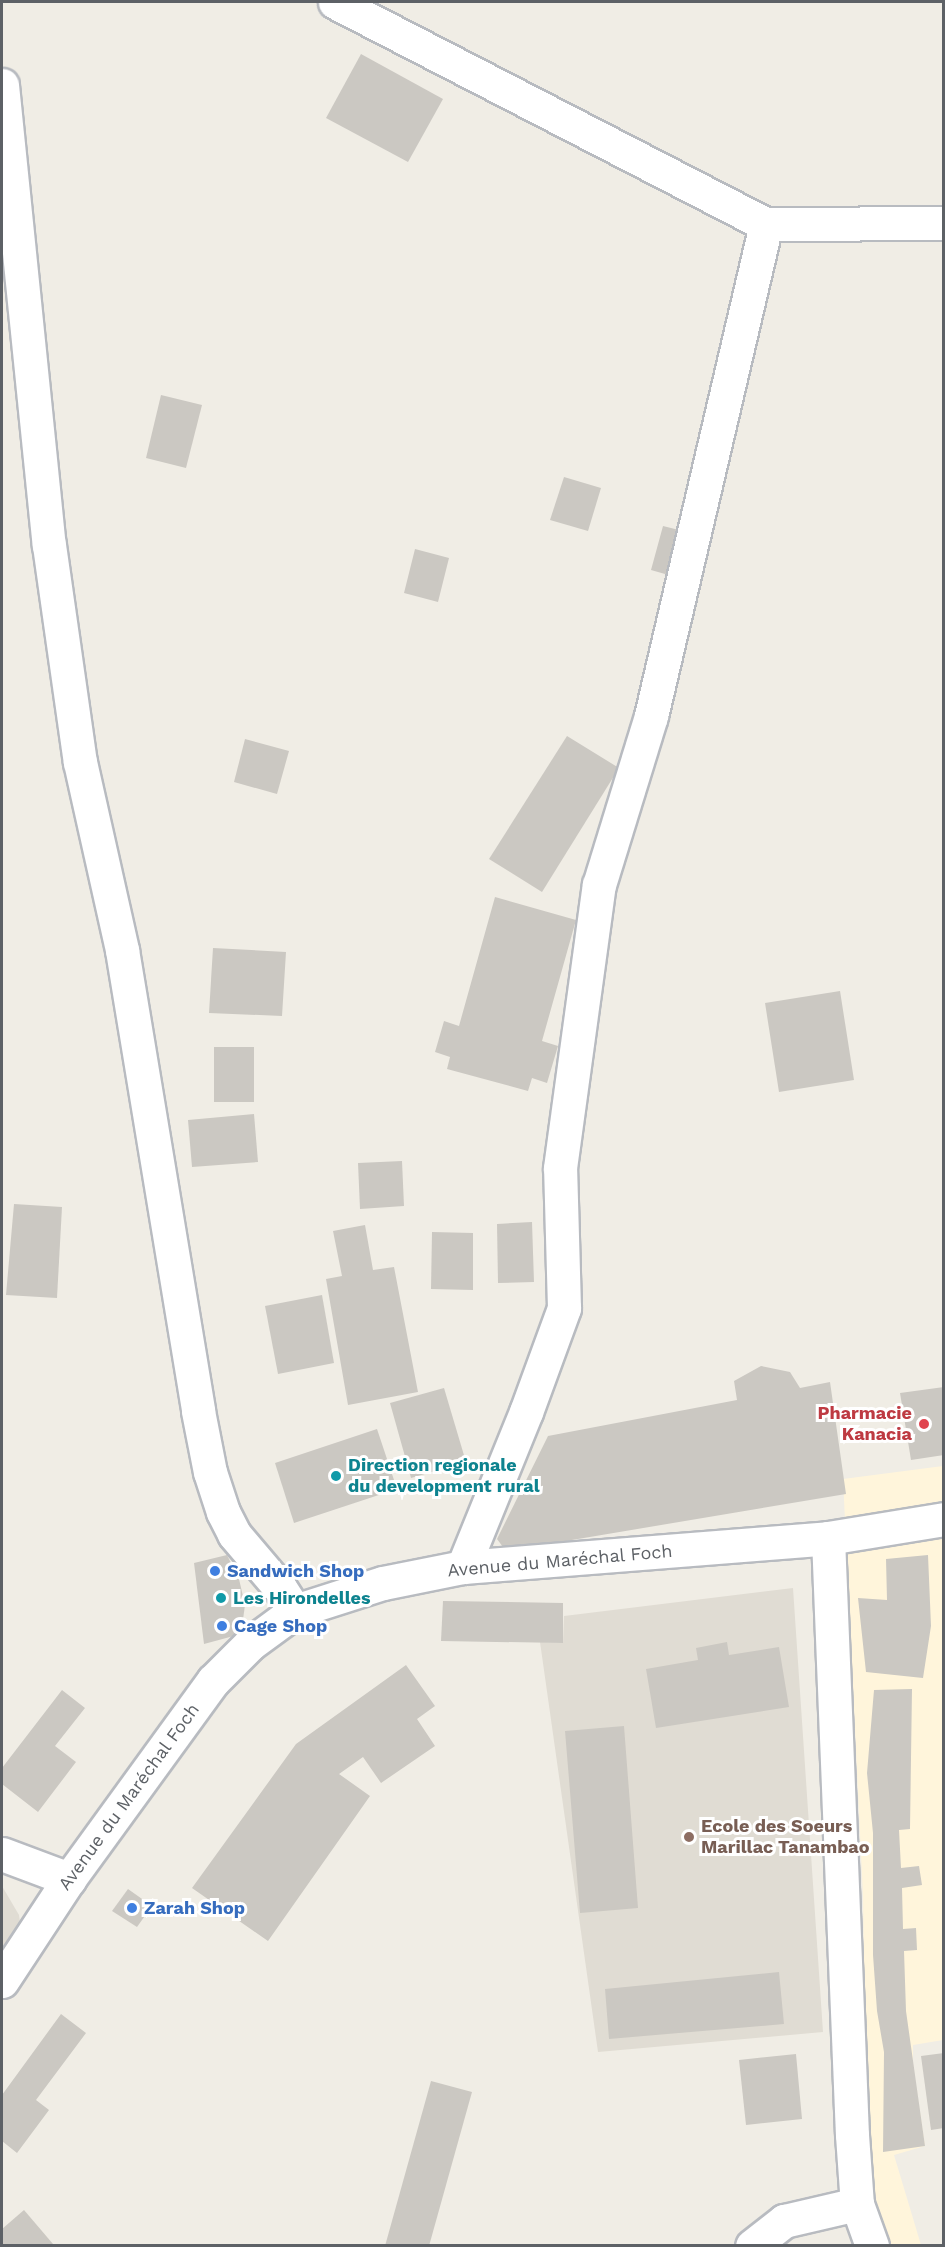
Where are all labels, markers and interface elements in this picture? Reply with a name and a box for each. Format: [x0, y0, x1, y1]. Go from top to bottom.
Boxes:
place label: Pharmacie Kanacia [817, 1403, 912, 1446]
marker: Pharmacie Kanacia [917, 1417, 931, 1431]
place label: Direction regionale du development rural [348, 1455, 540, 1498]
marker: Direction regionale du development rural [329, 1469, 343, 1483]
street label: Avenue du Maréchal Foch [446, 1540, 674, 1582]
place label: Sandwich Shop [227, 1560, 364, 1582]
marker: Sandwich Shop [208, 1564, 222, 1578]
place label: Les Hirondelles [233, 1587, 371, 1609]
marker: Les Hirondelles [214, 1591, 228, 1605]
place label: Cage Shop [234, 1615, 327, 1637]
marker: Cage Shop [215, 1619, 229, 1633]
street label: Avenue du Maréchal Foch [54, 1699, 204, 1895]
place label: Ecole des Soeurs Marillac Tanambao [701, 1816, 870, 1858]
marker: Ecole des Soeurs Marillac Tanambao [682, 1830, 696, 1844]
place label: Zarah Shop [144, 1897, 245, 1919]
marker: Zarah Shop [125, 1901, 139, 1915]

